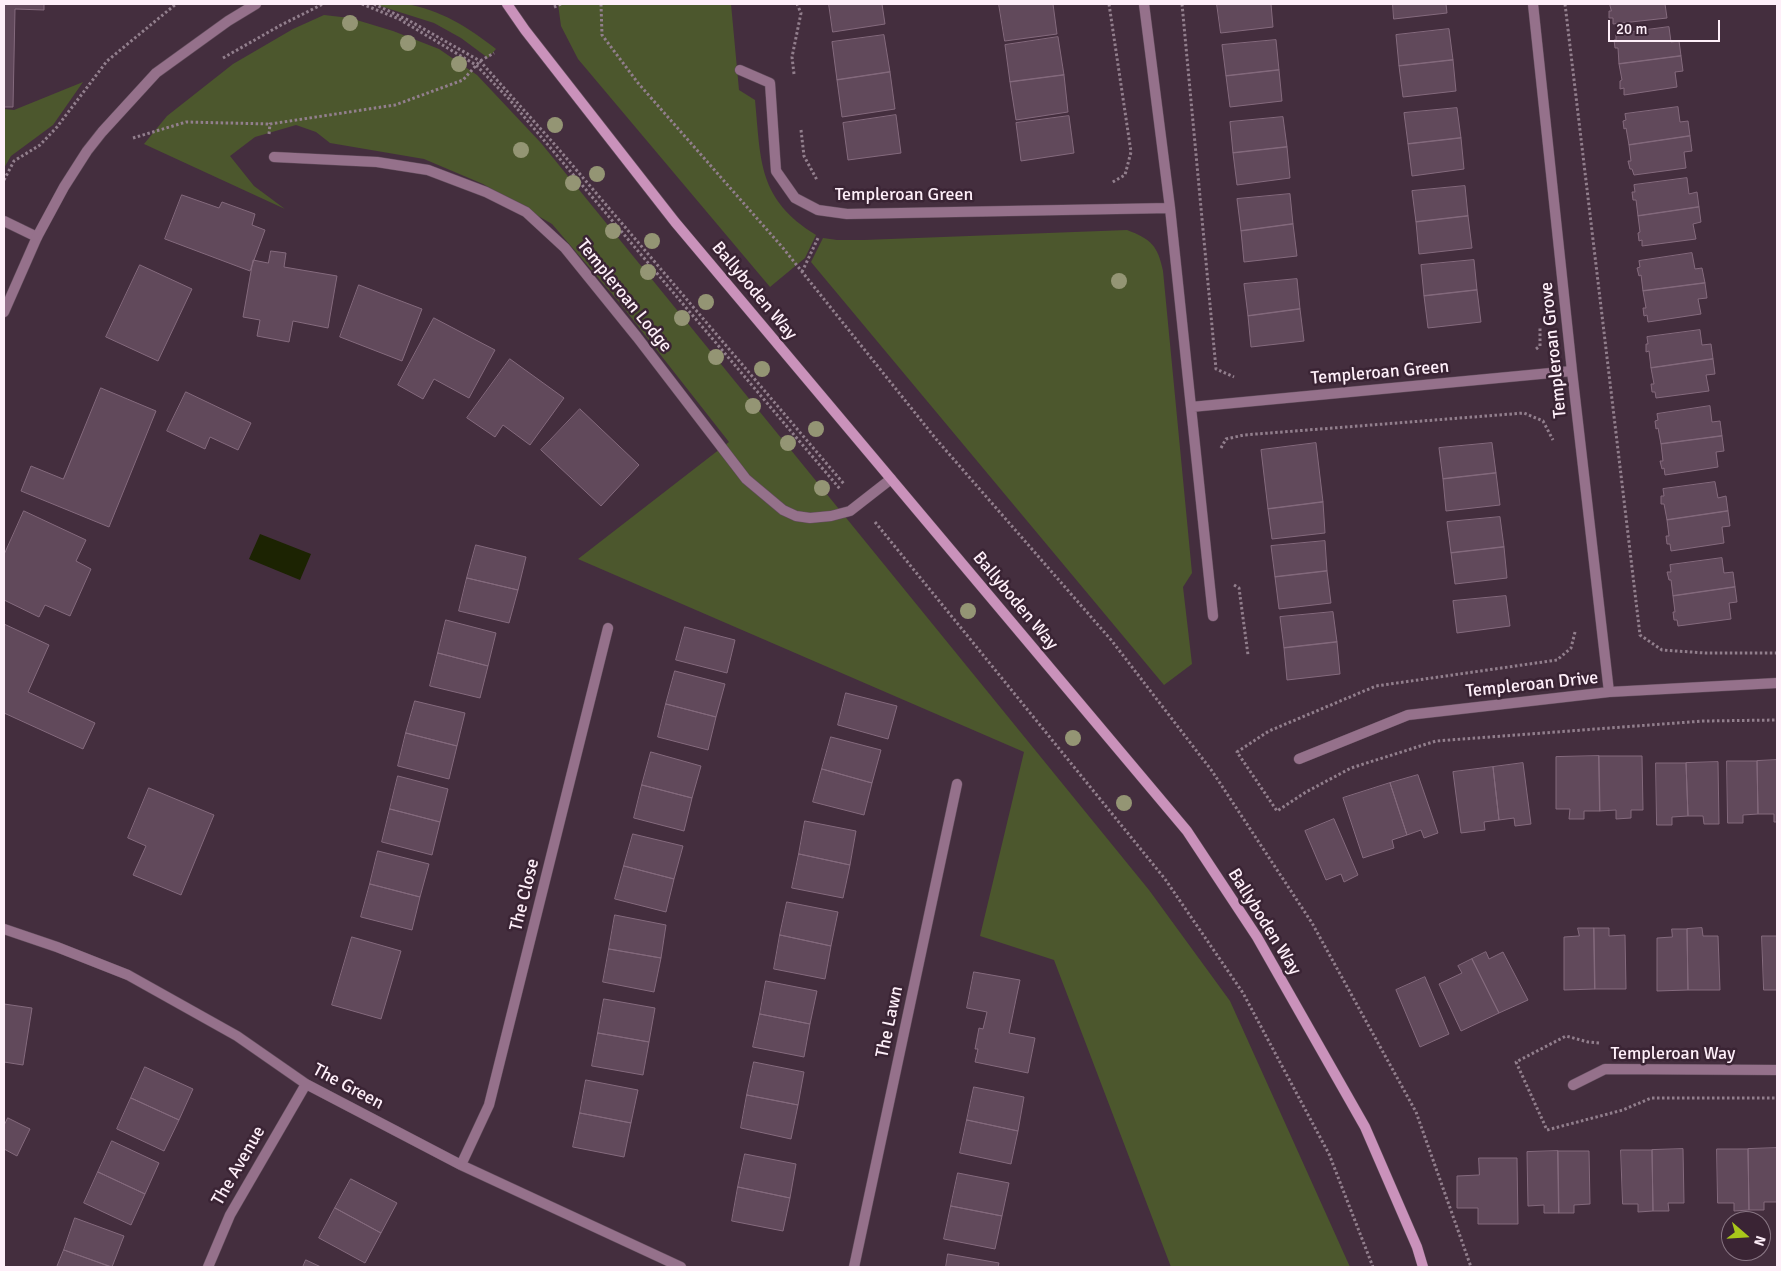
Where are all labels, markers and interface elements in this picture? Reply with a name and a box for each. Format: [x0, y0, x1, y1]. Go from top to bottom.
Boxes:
scale bar [1611, 10, 1724, 42]
text: 20 m [1616, 20, 1647, 38]
street label: Templeroan Green [835, 184, 973, 206]
street label: Templeroan Lodge [572, 235, 676, 357]
street label: Ballyboden Way [707, 237, 801, 345]
street label: Templeroan Grove [1536, 281, 1572, 419]
street label: Templeroan Green [1310, 356, 1450, 390]
street label: Ballyboden Way [968, 547, 1062, 655]
street label: Templeroan Drive [1465, 667, 1599, 703]
street label: The Close [506, 857, 544, 933]
street label: Ballyboden Way [1223, 865, 1305, 979]
street label: The Lawn [872, 984, 908, 1060]
street label: Templeroan Way [1611, 1043, 1735, 1065]
street label: The Green [309, 1059, 387, 1115]
street label: The Avenue [208, 1123, 270, 1209]
north arrow [1721, 1211, 1771, 1261]
text: N [1750, 1233, 1769, 1248]

